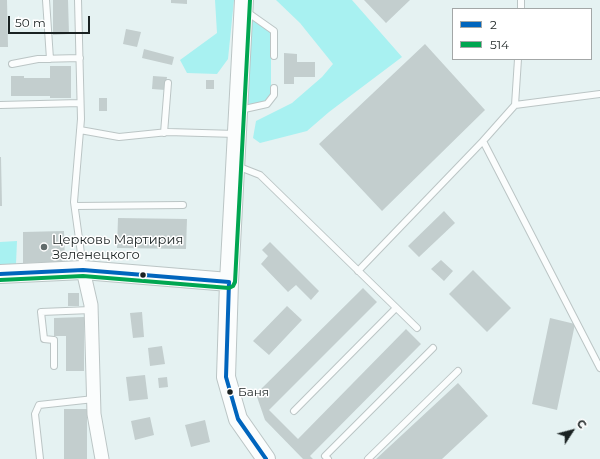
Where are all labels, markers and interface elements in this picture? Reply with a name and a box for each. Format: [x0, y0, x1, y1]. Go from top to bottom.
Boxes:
scale bar [10, 8, 92, 34]
legend [452, 8, 592, 60]
text: 50 m [15, 15, 46, 30]
text: 2 [490, 17, 497, 32]
text: 514 [490, 37, 509, 52]
place label: Церковь Мартирия Зеленецкого [52, 232, 183, 263]
marker: Церковь Мартирия Зеленецкого [39, 242, 49, 252]
unlabelled marker [138, 270, 148, 280]
place label: Баня [238, 385, 269, 399]
marker: Баня [225, 387, 235, 397]
north arrow [552, 411, 592, 451]
text: С [574, 417, 590, 431]

